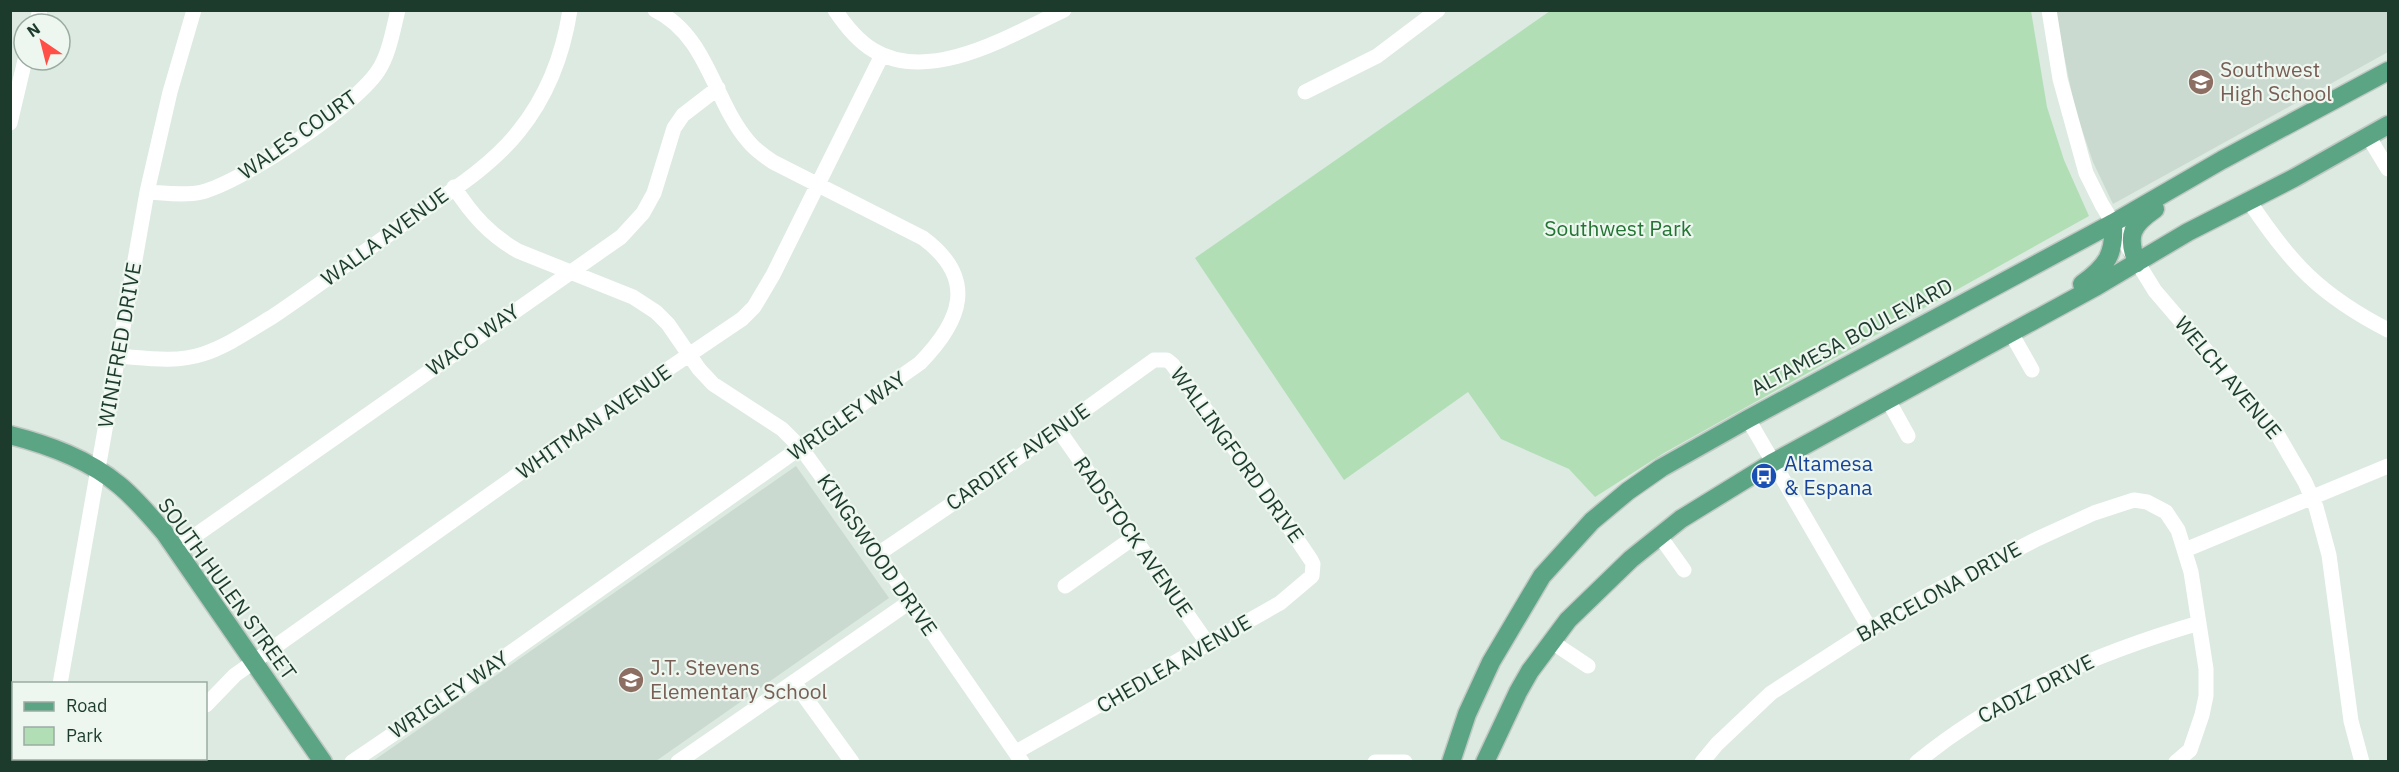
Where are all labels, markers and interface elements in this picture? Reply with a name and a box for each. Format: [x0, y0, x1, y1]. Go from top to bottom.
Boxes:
north arrow [12, 12, 72, 72]
text: N [23, 18, 44, 41]
place label: Southwest High School [2220, 55, 2332, 107]
school or university icon: Southwest High School [2186, 67, 2216, 97]
street label: WALES COURT [233, 83, 362, 185]
street label: WALLA AVENUE [315, 181, 454, 292]
park label: Southwest Park [1544, 214, 1692, 242]
street label: WINIFRED DRIVE [91, 260, 147, 430]
street label: ALTAMESA BOULEVARD [1746, 271, 1957, 401]
street label: WACO WAY [420, 297, 525, 382]
street label: WELCH AVENUE [2169, 310, 2289, 445]
street label: WHITMAN AVENUE [510, 357, 676, 485]
street label: WALLINGFORD DRIVE [1165, 361, 1311, 548]
street label: WRIGLEY WAY [782, 364, 912, 466]
street label: CARDIFF AVENUE [940, 396, 1095, 516]
place label: Altamesa & Espana [1784, 449, 1873, 501]
street label: RADSTOCK AVENUE [1068, 451, 1200, 622]
bus stop icon: Altamesa & Espana [1749, 461, 1779, 491]
street label: KINGSWOOD DRIVE [811, 468, 944, 641]
street label: SOUTH HULEN STREET [152, 492, 303, 685]
street label: BARCELONA DRIVE [1851, 534, 2026, 648]
street label: CHEDLEA AVENUE [1091, 607, 1256, 719]
street label: WRIGLEY WAY [383, 644, 514, 744]
street label: CADIZ DRIVE [1973, 647, 2099, 729]
place label: J.T. Stevens Elementary School [650, 653, 827, 705]
school or university icon: J.T. Stevens Elementary School [616, 665, 646, 695]
legend [12, 682, 207, 760]
text: Road [66, 694, 107, 717]
text: Park [66, 724, 103, 747]

